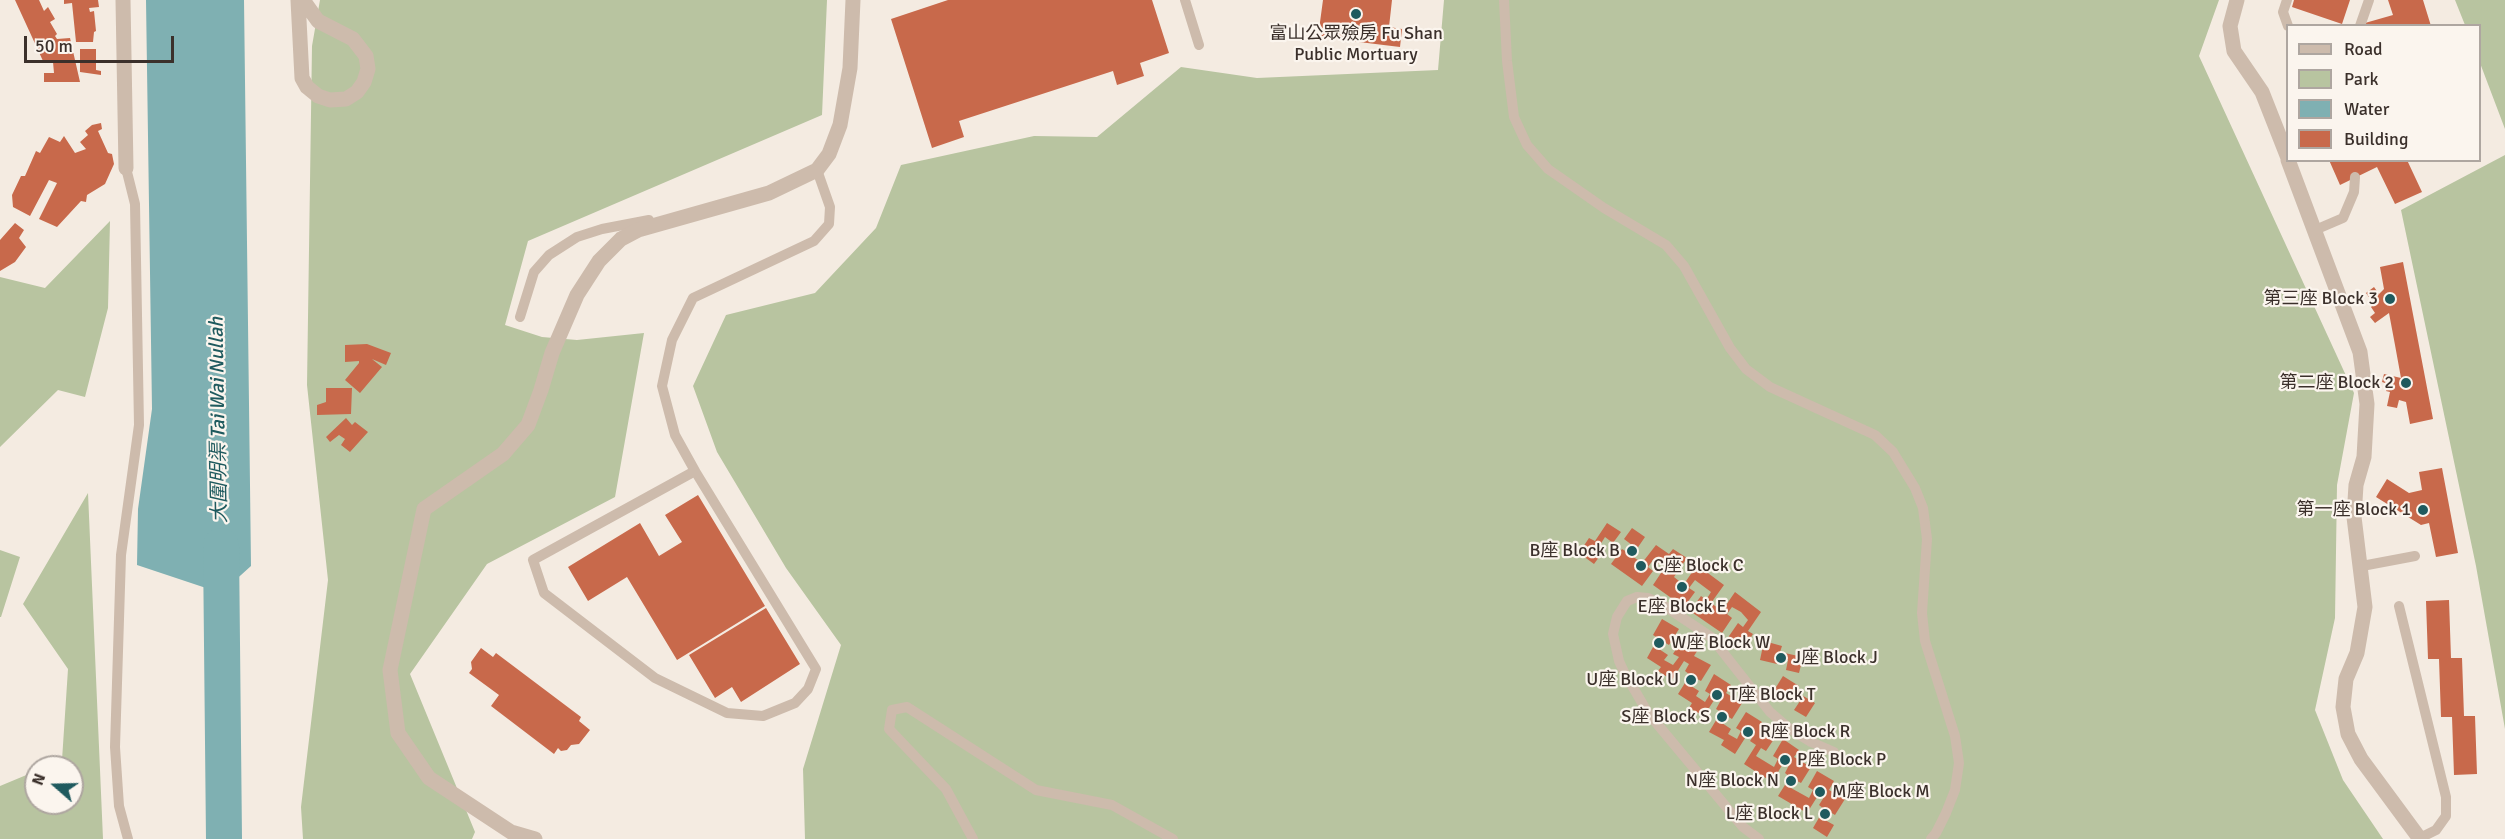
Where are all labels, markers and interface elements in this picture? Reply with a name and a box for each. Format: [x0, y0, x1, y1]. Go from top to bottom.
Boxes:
marker: 富山公眾殮房 Fu Shan Public Mortuary [1349, 7, 1363, 21]
place label: 富山公眾殮房 Fu Shan Public Mortuary [1269, 23, 1443, 66]
scale bar [27, 24, 177, 62]
legend [2286, 24, 2481, 162]
text: 50 m [35, 35, 73, 57]
text: Road [2344, 38, 2383, 60]
text: Park [2344, 68, 2379, 90]
text: Water [2344, 98, 2389, 120]
text: Building [2344, 128, 2408, 150]
place label: 第三座 Block 3 [2263, 288, 2378, 310]
marker: 第三座 Block 3 [2383, 292, 2397, 306]
water label: 大圍明渠 Tai Wai Nullah [205, 317, 233, 523]
place label: 第二座 Block 2 [2279, 372, 2394, 394]
marker: 第二座 Block 2 [2399, 376, 2413, 390]
place label: 第一座 Block 1 [2296, 499, 2411, 521]
marker: 第一座 Block 1 [2416, 503, 2430, 517]
place label: B座 Block B [1529, 540, 1620, 562]
marker: B座 Block B [1625, 544, 1639, 558]
place label: C座 Block C [1653, 555, 1744, 577]
marker: C座 Block C [1634, 559, 1648, 573]
marker: E座 Block E [1675, 580, 1689, 594]
place label: E座 Block E [1637, 596, 1727, 618]
place label: W座 Block W [1671, 632, 1770, 654]
marker: W座 Block W [1652, 636, 1666, 650]
place label: J座 Block J [1793, 647, 1878, 669]
marker: J座 Block J [1774, 651, 1788, 665]
place label: U座 Block U [1586, 669, 1679, 691]
marker: U座 Block U [1684, 673, 1698, 687]
place label: T座 Block T [1729, 684, 1815, 706]
marker: T座 Block T [1710, 688, 1724, 702]
place label: S座 Block S [1621, 706, 1710, 728]
marker: S座 Block S [1715, 710, 1729, 724]
place label: R座 Block R [1760, 721, 1850, 743]
marker: R座 Block R [1741, 725, 1755, 739]
place label: P座 Block P [1797, 749, 1886, 771]
marker: P座 Block P [1778, 753, 1792, 767]
north arrow [24, 755, 84, 815]
place label: N座 Block N [1686, 770, 1779, 792]
text: N [28, 771, 50, 788]
marker: N座 Block N [1784, 774, 1798, 788]
place label: M座 Block M [1832, 781, 1930, 803]
marker: M座 Block M [1813, 785, 1827, 799]
place label: L座 Block L [1726, 803, 1813, 825]
marker: L座 Block L [1818, 807, 1832, 821]

